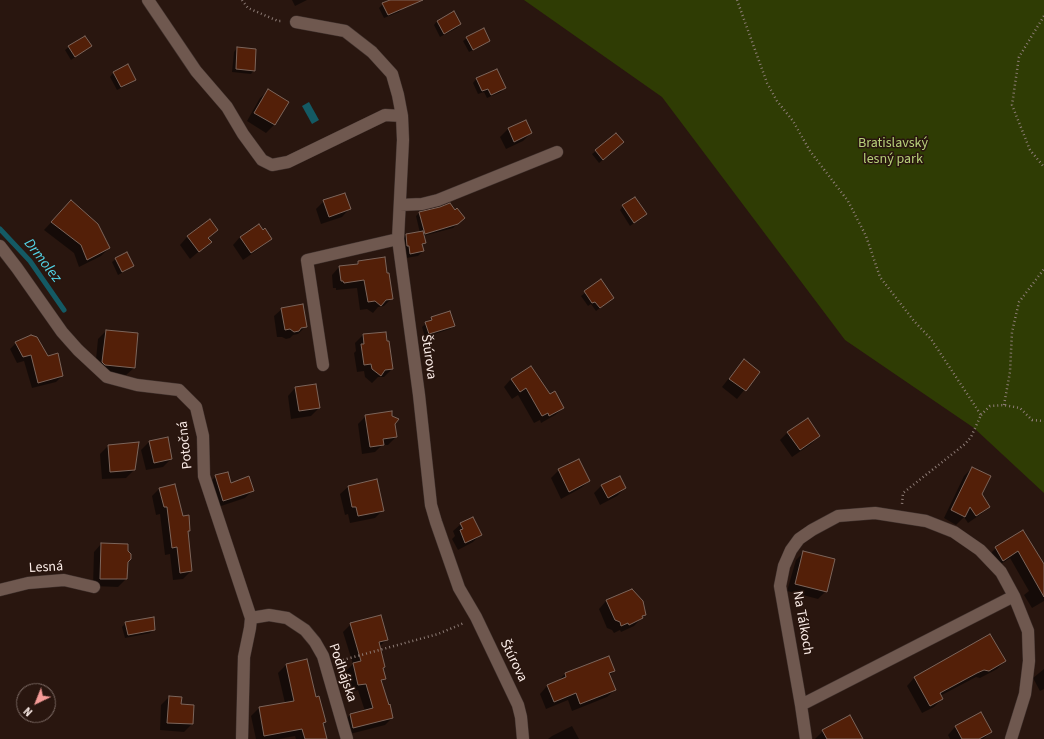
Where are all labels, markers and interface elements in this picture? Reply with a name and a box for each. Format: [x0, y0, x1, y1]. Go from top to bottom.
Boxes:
park label: Bratislavský lesný park [858, 136, 928, 168]
water label: Drmolez [19, 235, 65, 287]
street label: Štúrova [417, 334, 439, 380]
street label: Potočná [175, 420, 197, 470]
street label: Lesná [29, 559, 63, 577]
street label: Na Tálkoch [788, 590, 816, 656]
street label: Štúrova [496, 637, 530, 685]
street label: Podhájska [324, 642, 360, 704]
north arrow [16, 683, 56, 723]
text: N [20, 703, 36, 719]

